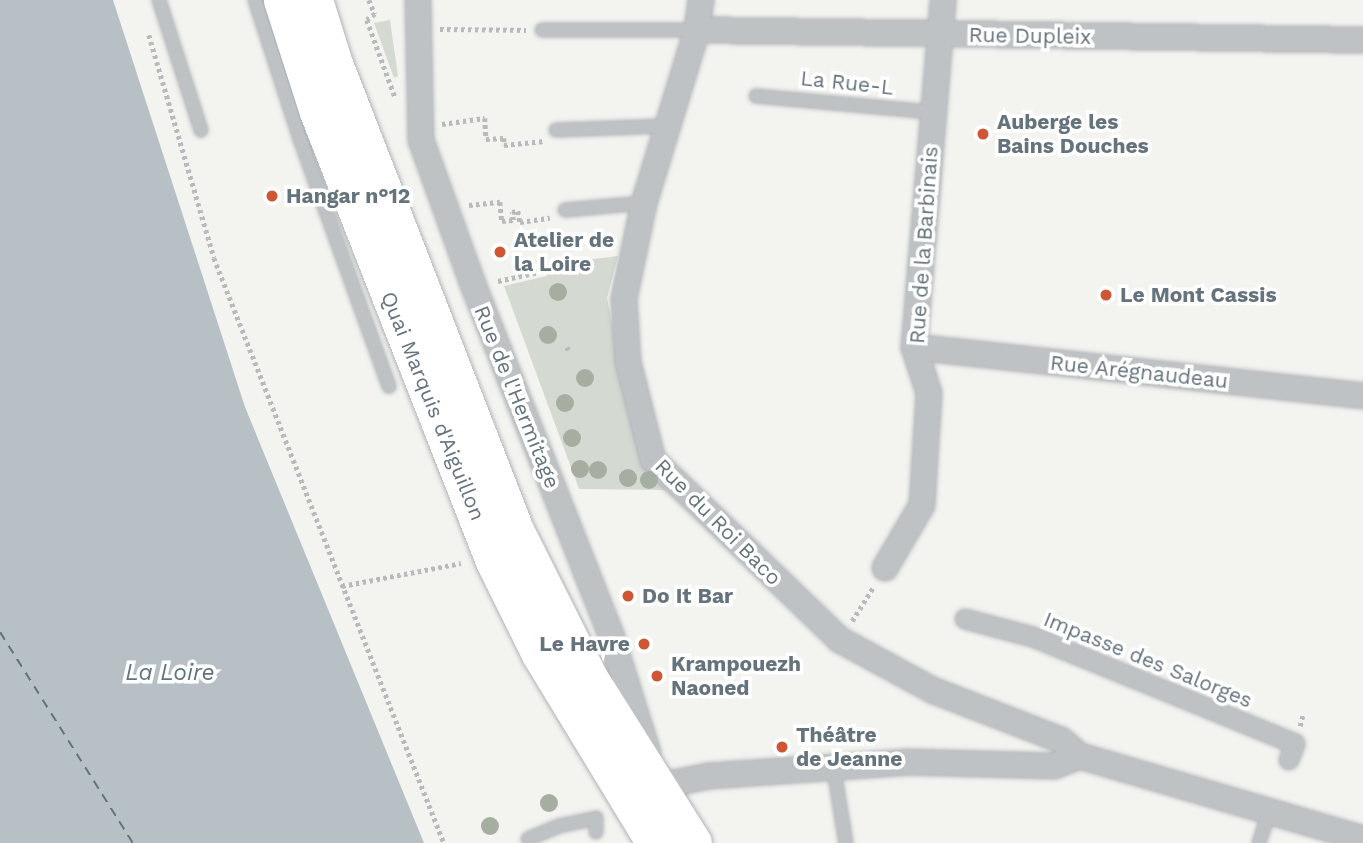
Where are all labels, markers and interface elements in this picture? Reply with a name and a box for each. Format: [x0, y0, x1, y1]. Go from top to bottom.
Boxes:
street label: Rue Dupleix [969, 22, 1091, 50]
street label: La Rue-L [799, 66, 895, 100]
place label: Auberge les Bains Douches [997, 109, 1149, 159]
marker: Auberge les Bains Douches [975, 126, 991, 142]
street label: Rue de la Barbinais [905, 145, 943, 345]
place label: Hangar n°12 [286, 183, 411, 209]
marker: Hangar n°12 [264, 188, 280, 204]
place label: Atelier de la Loire [514, 227, 615, 277]
marker: Atelier de la Loire [492, 244, 508, 260]
place label: Le Mont Cassis [1120, 282, 1277, 308]
marker: Le Mont Cassis [1098, 287, 1114, 303]
street label: Quai Marquis d'Aiguillon [375, 288, 491, 524]
street label: Rue de l'Hermitage [469, 302, 565, 492]
street label: Rue Arégnaudeau [1049, 350, 1229, 394]
street label: Rue du Roi Baco [650, 454, 786, 590]
place label: Do It Bar [642, 583, 733, 609]
marker: Do It Bar [620, 588, 636, 604]
street label: Impasse des Salorges [1040, 607, 1256, 713]
place label: Le Havre [539, 631, 630, 657]
marker: Le Havre [636, 636, 652, 652]
place label: Krampouezh Naoned [671, 651, 801, 701]
water label: La Loire [125, 659, 215, 687]
marker: Krampouezh Naoned [649, 668, 665, 684]
place label: Théâtre de Jeanne [796, 722, 903, 772]
marker: Théâtre de Jeanne [774, 739, 790, 755]

